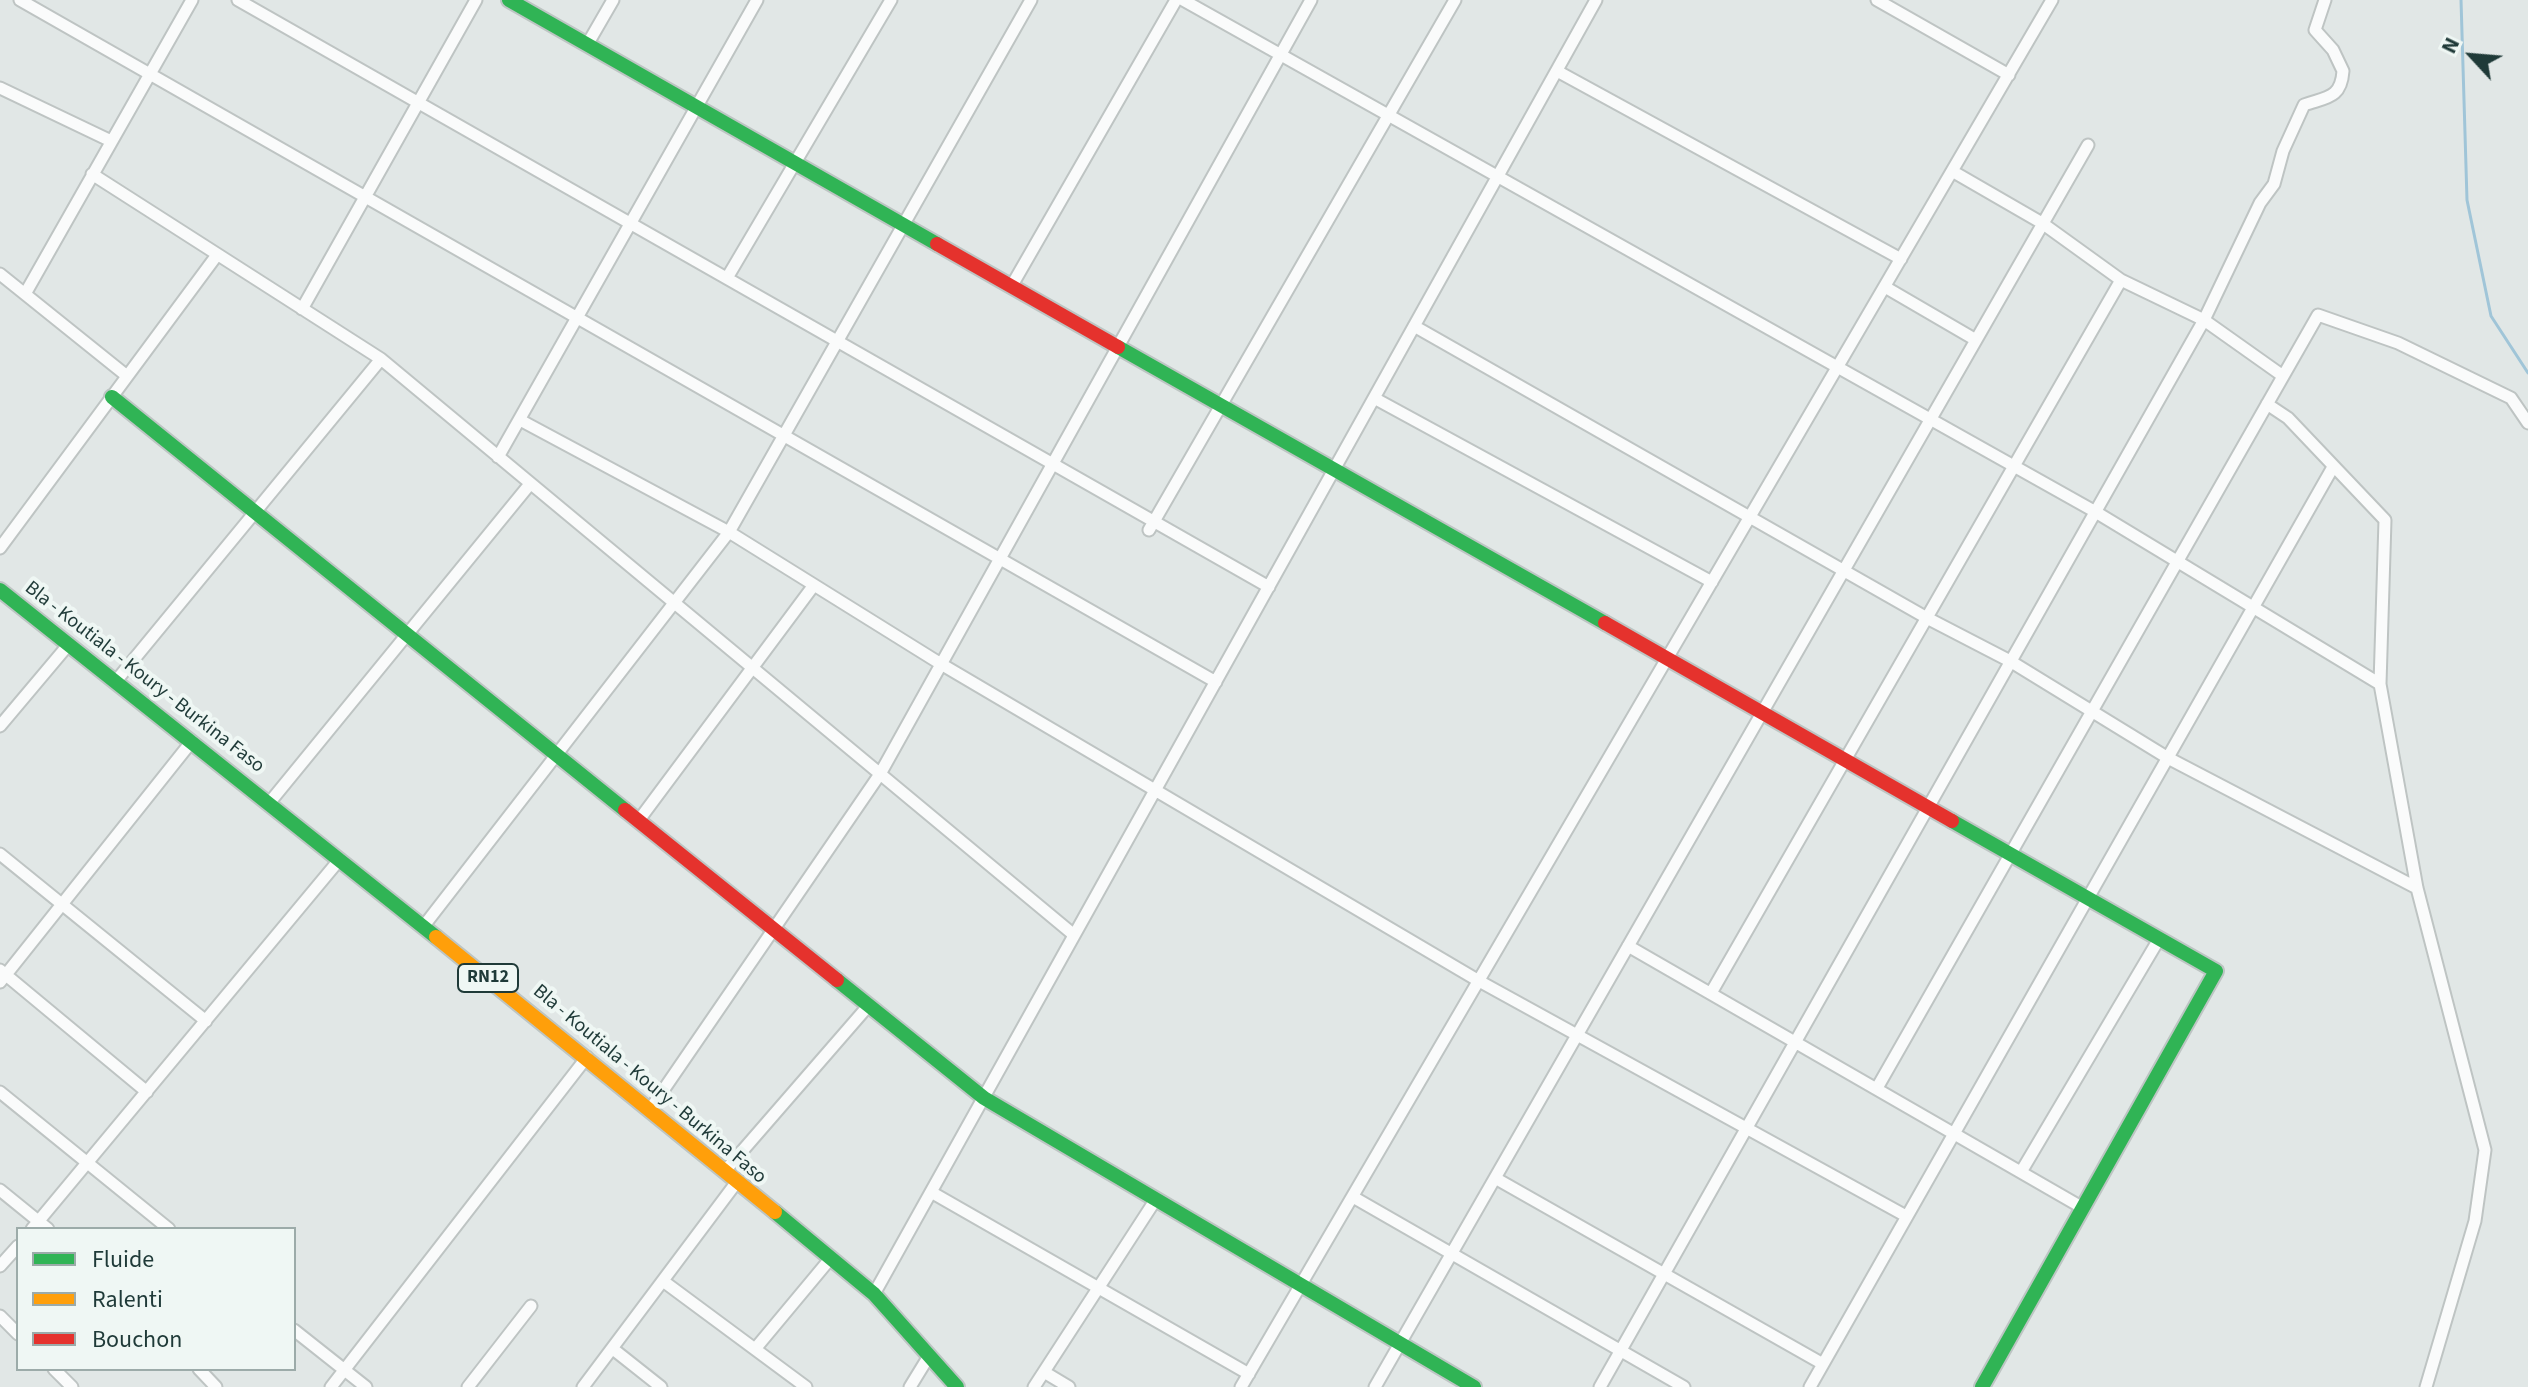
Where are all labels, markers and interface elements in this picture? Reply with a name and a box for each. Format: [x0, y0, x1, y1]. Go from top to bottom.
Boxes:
north arrow [2432, 16, 2512, 96]
text: N [2433, 32, 2468, 59]
street label: Bla - Koutiala - Koury - Burkina Faso [19, 577, 269, 779]
road number: RN12 [458, 964, 518, 992]
street label: Bla - Koutiala - Koury - Burkina Faso [527, 980, 771, 1190]
legend [16, 1227, 296, 1371]
text: Fluide [92, 1242, 154, 1277]
text: Ralenti [92, 1282, 163, 1317]
text: Bouchon [92, 1322, 182, 1357]

